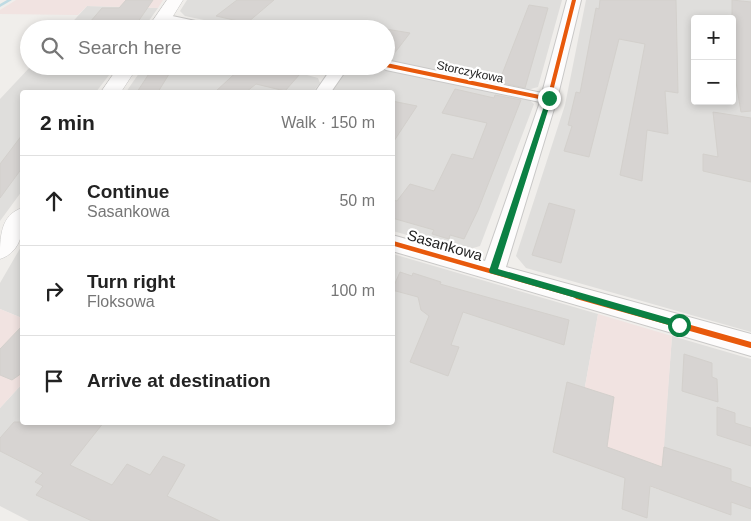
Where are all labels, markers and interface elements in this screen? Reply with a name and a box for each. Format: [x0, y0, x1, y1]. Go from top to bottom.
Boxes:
map controls [691, 15, 736, 105]
button: + [691, 15, 736, 60]
search box [20, 20, 395, 75]
icon: search [38, 34, 66, 62]
text: Search here [78, 37, 182, 58]
street label: Storczykowa [435, 58, 505, 86]
button: − [691, 60, 736, 105]
route end [538, 87, 561, 110]
text: 2 min [40, 111, 95, 134]
text: Walk · 150 m [281, 114, 375, 131]
text: Continue [87, 181, 169, 202]
icon: ahead [40, 187, 68, 215]
text: 50 m [339, 192, 375, 209]
text: Sasankowa [87, 203, 170, 220]
street label: Sasankowa [405, 226, 485, 264]
text: Turn right [87, 271, 175, 292]
icon: right [40, 277, 68, 305]
text: 100 m [331, 282, 375, 299]
text: Floksowa [87, 293, 155, 310]
route start [668, 314, 691, 337]
icon: arrive [40, 367, 68, 395]
text: Arrive at destination [87, 370, 271, 391]

